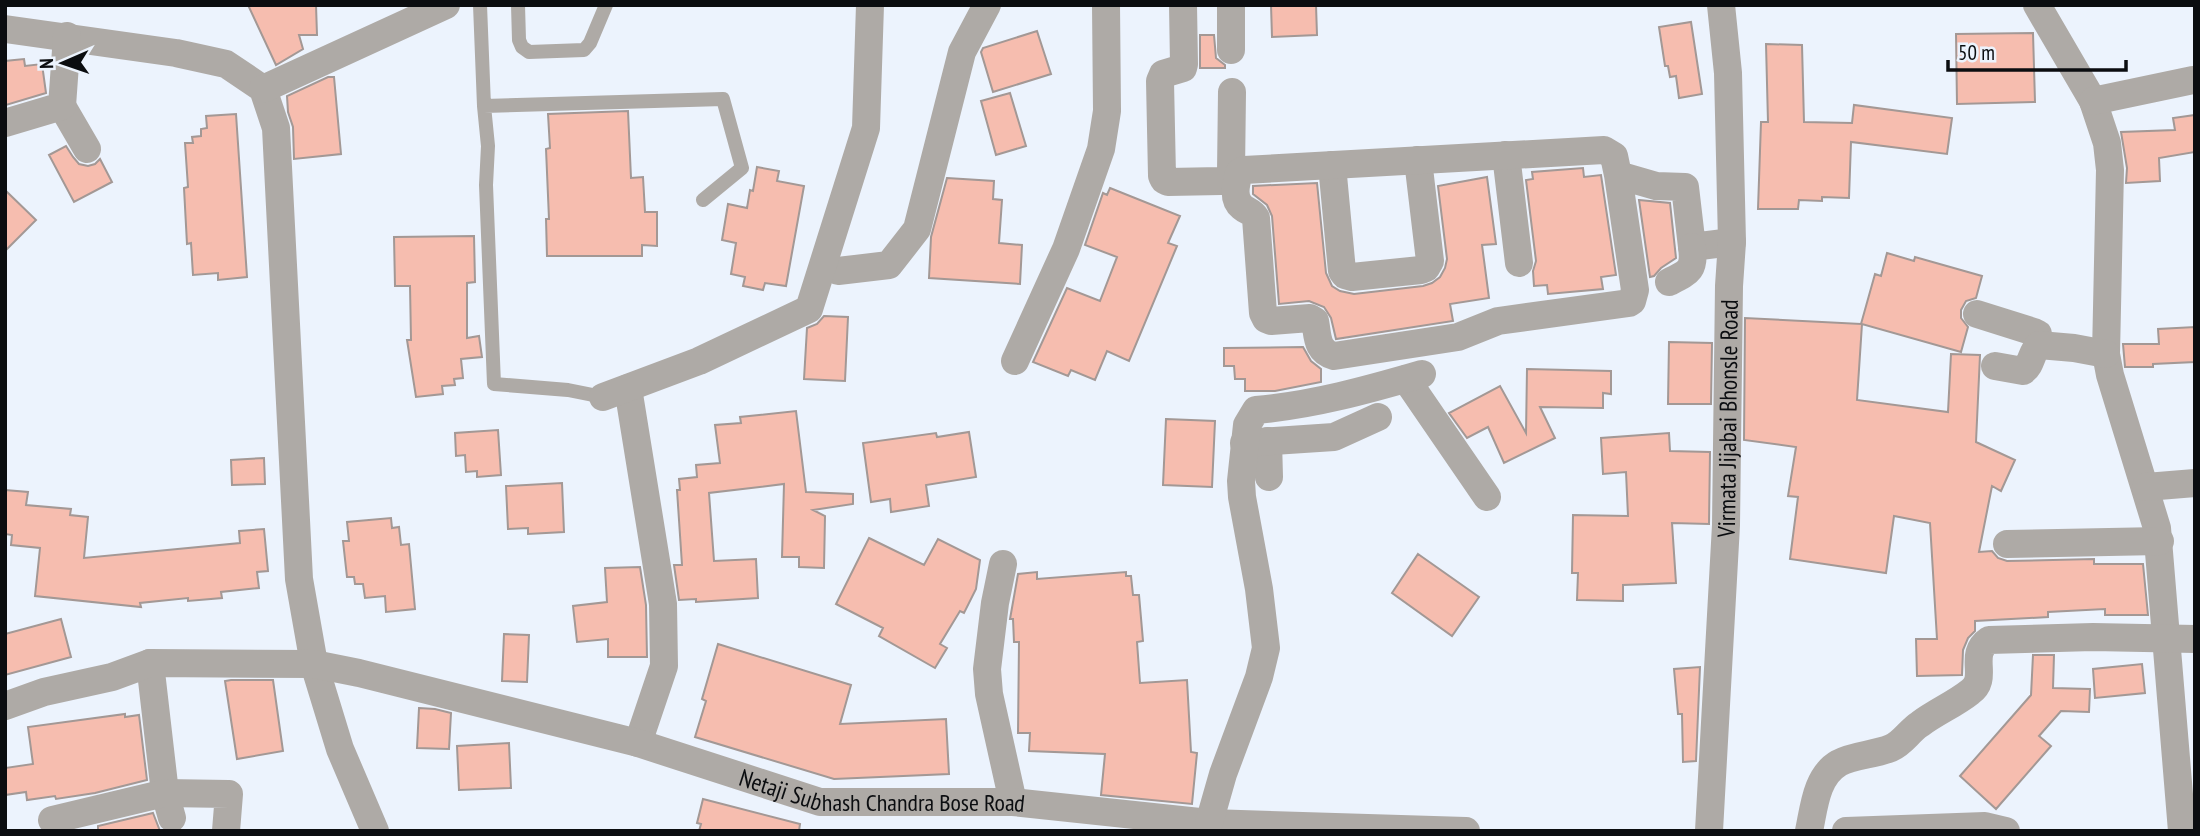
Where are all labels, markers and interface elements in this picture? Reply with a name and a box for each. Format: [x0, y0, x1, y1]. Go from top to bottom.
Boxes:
north arrow [28, 28, 98, 98]
scale bar [1948, 28, 2126, 72]
text: 50 m [1958, 39, 1995, 66]
text: N [34, 58, 58, 69]
street label: Virmata Jijabai Bhonsle Road [1710, 299, 1744, 539]
street label: Netaji Subhash Chandra Bose Road [735, 761, 1027, 819]

